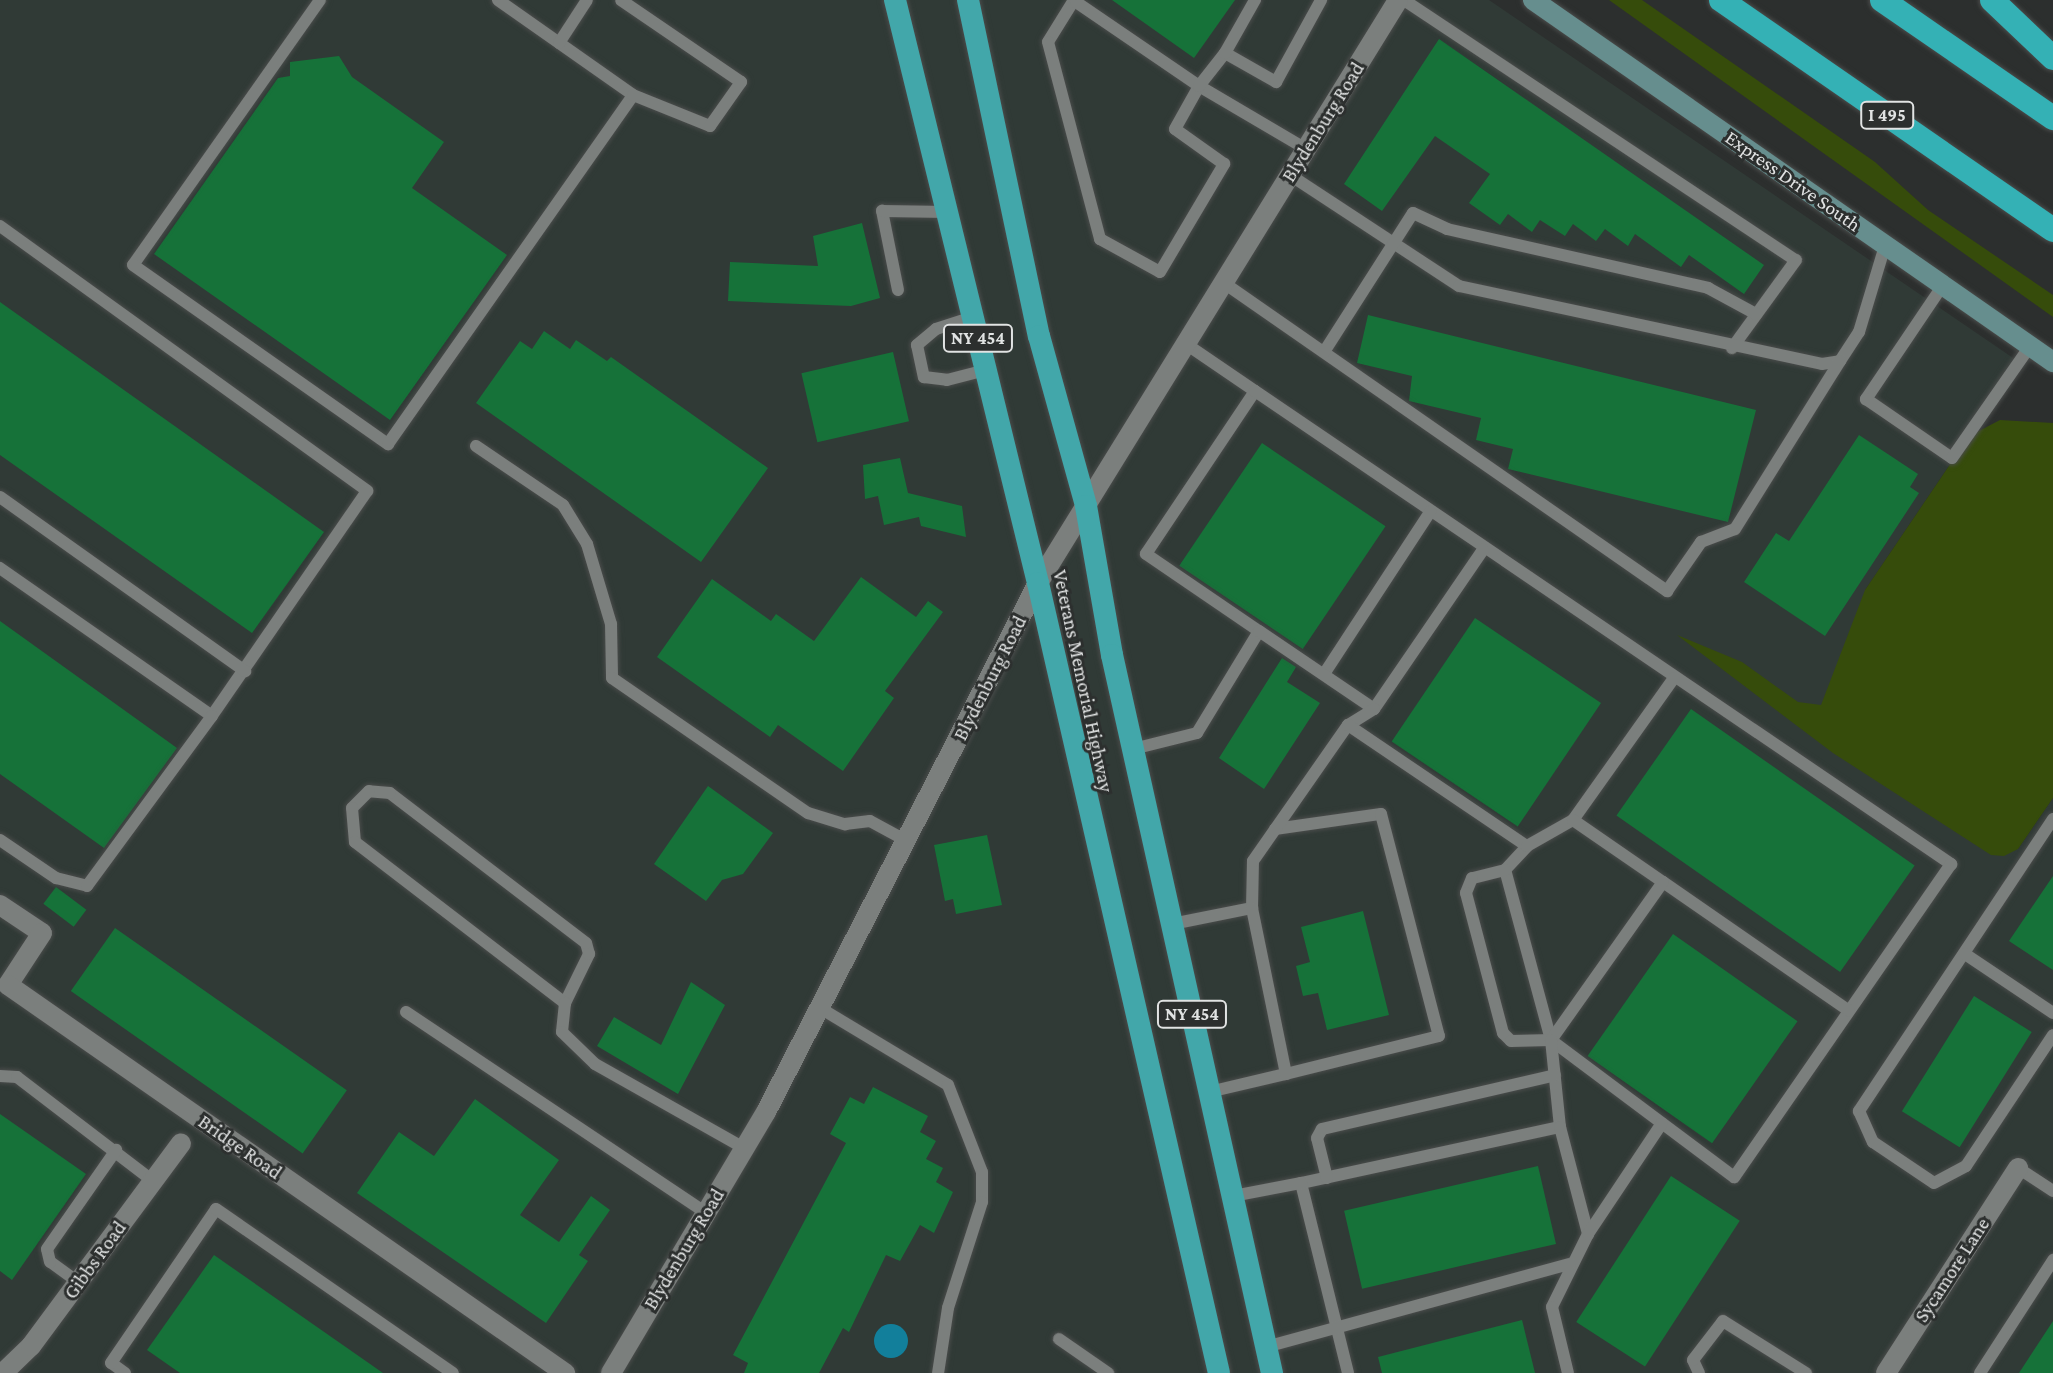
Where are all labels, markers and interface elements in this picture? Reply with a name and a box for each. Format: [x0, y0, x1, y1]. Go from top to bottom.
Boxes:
street label: Blydenburg Road [1277, 58, 1369, 186]
road number: I 495 [1859, 101, 1915, 129]
street label: Express Drive South [1721, 125, 1865, 237]
road number: NY 454 [942, 324, 1014, 352]
street label: Veterans Memorial Highway [1048, 568, 1118, 794]
street label: Blydenburg Road [948, 612, 1032, 744]
road number: NY 454 [1156, 1000, 1228, 1028]
street label: Bridge Road [194, 1110, 286, 1184]
street label: Blydenburg Road [638, 1184, 730, 1314]
street label: Sycamore Lane [1909, 1213, 1995, 1327]
street label: Gibbs Road [59, 1216, 131, 1304]

